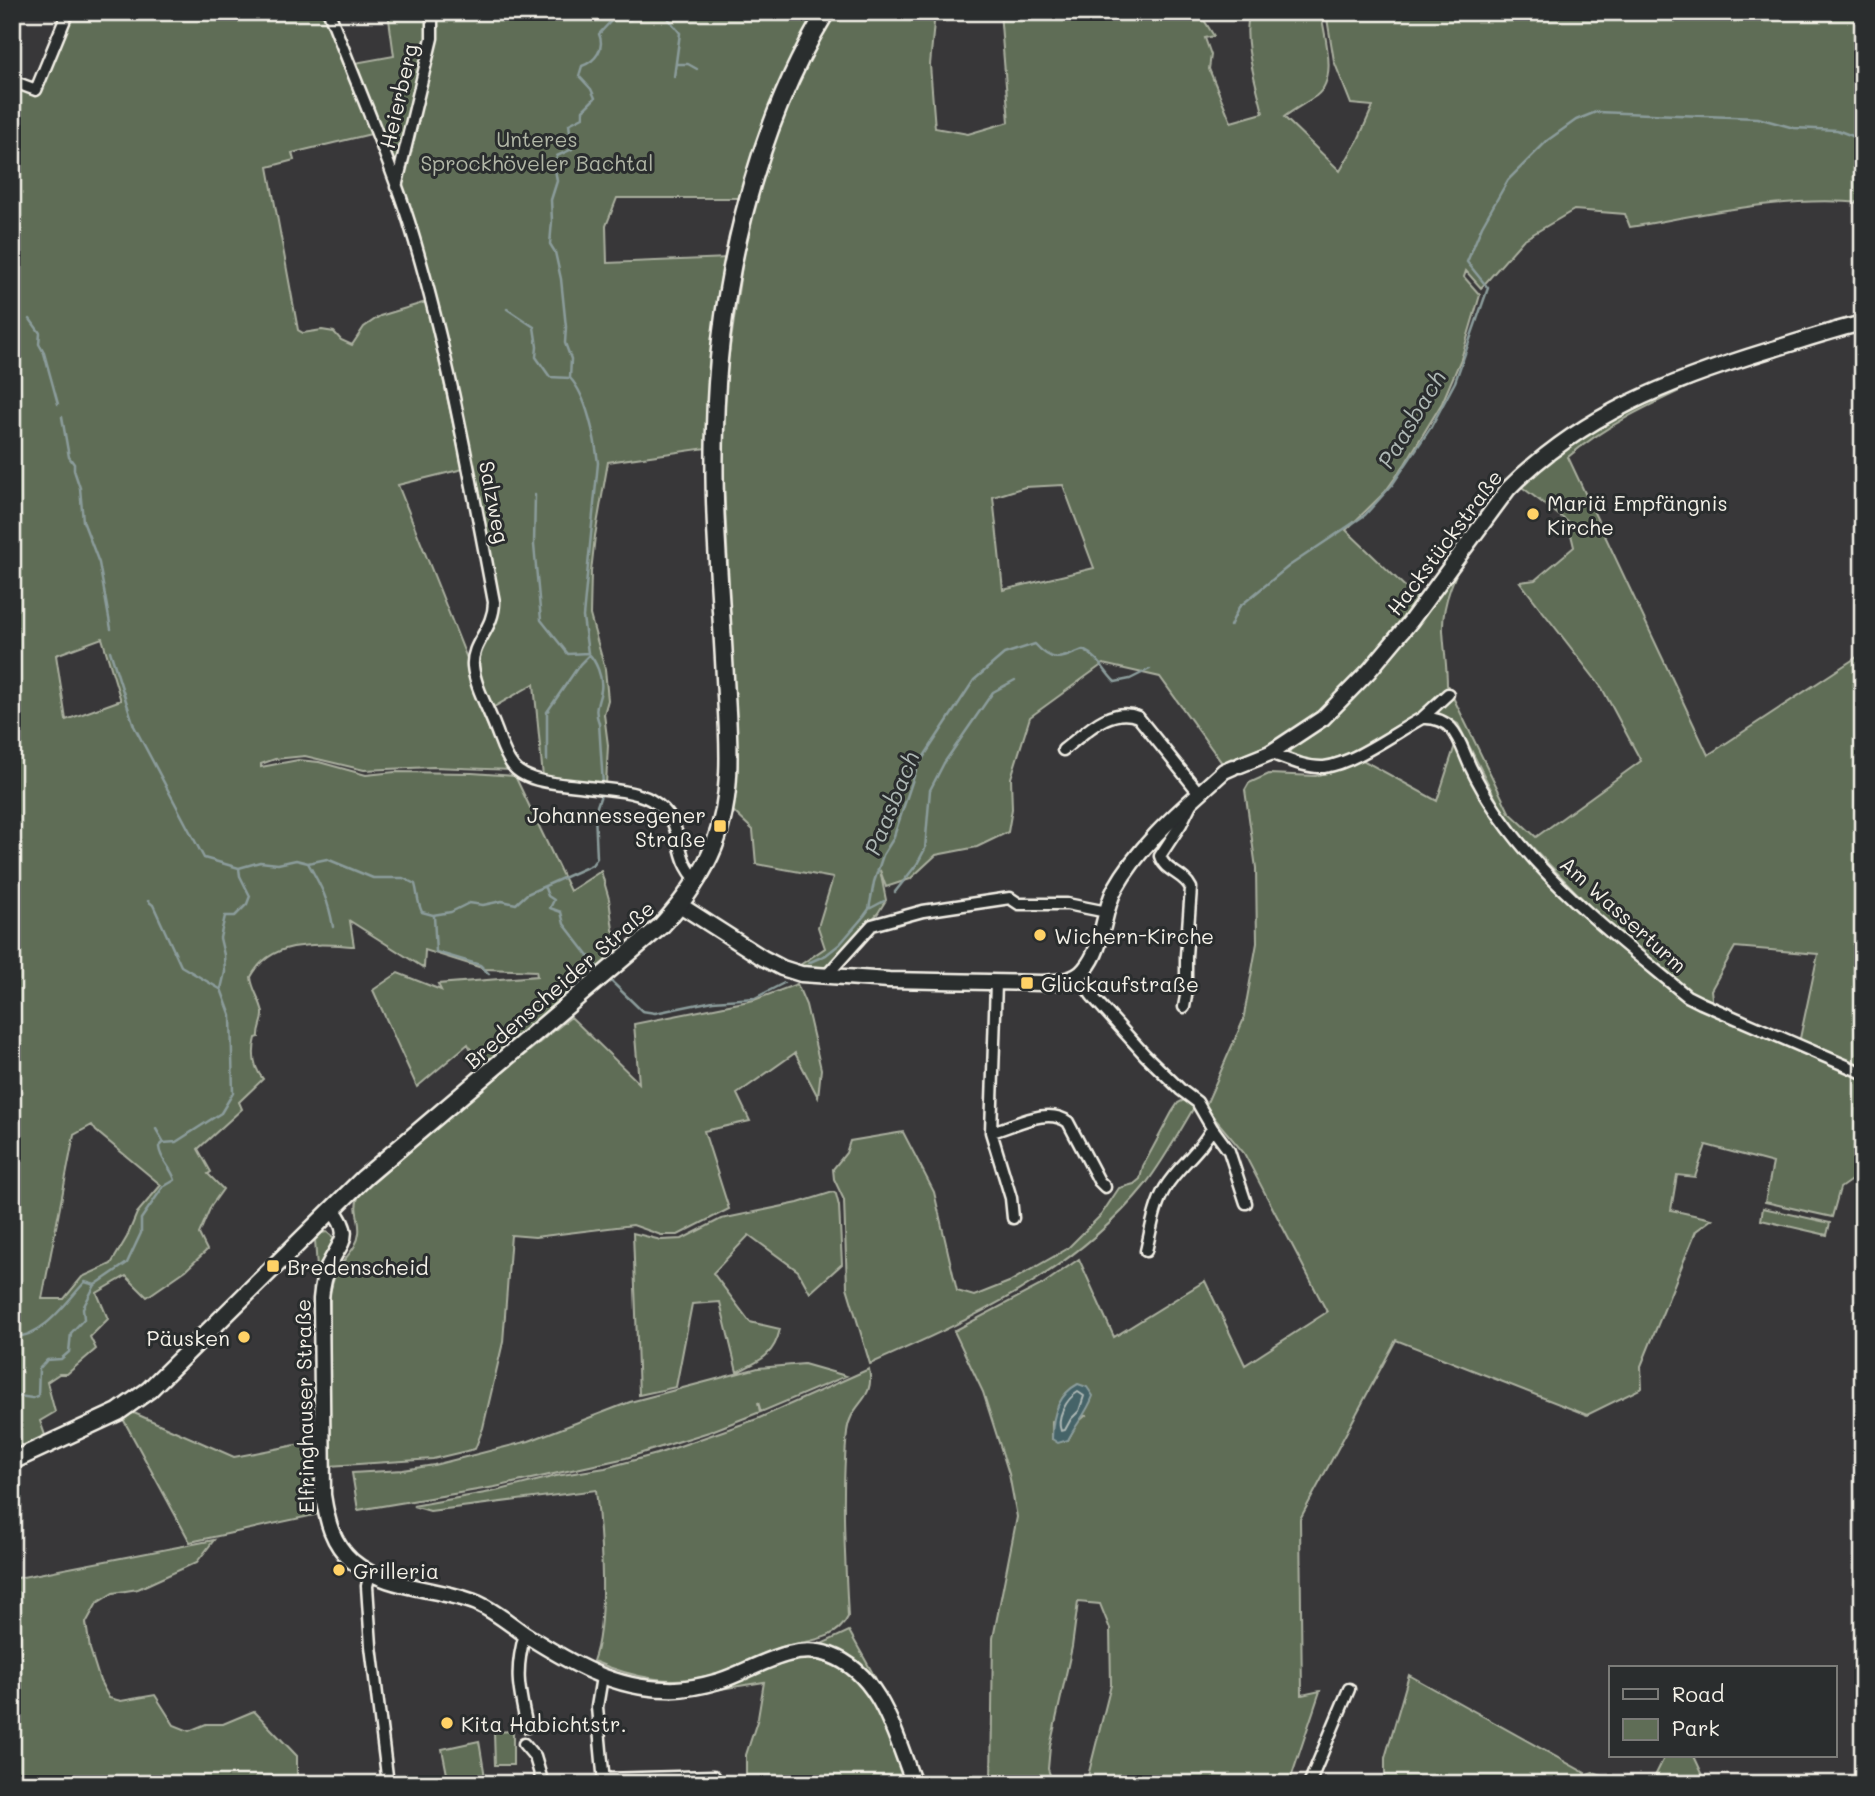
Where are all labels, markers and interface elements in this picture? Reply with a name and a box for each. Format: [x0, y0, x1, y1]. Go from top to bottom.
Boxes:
street label: Heierberg [373, 41, 423, 151]
park label: Unteres Sprockhöveler Bachtal [420, 125, 654, 176]
water label: Paasbach [1370, 364, 1452, 474]
street label: Salzweg [474, 459, 516, 545]
street label: Hackstückstraße [1380, 464, 1508, 620]
place label: Mariä Empfängnis Kirche [1547, 489, 1728, 540]
marker: Mariä Empfängnis Kirche [1525, 506, 1541, 522]
water label: Paasbach [857, 747, 925, 859]
place label: Johannessegener Straße [527, 801, 706, 852]
marker: Johannessegener Straße [712, 818, 728, 834]
street label: Am Wasserturm [1555, 850, 1693, 978]
street label: Bredenscheider Straße [458, 894, 660, 1074]
place label: Wichern-Kirche [1054, 922, 1214, 949]
marker: Wichern-Kirche [1032, 927, 1048, 943]
place label: Glückaufstraße [1041, 970, 1199, 997]
marker: Glückaufstraße [1019, 975, 1035, 991]
place label: Bredenscheid [287, 1253, 429, 1280]
marker: Bredenscheid [265, 1258, 281, 1274]
street label: Elfringhauser Straße [289, 1299, 319, 1513]
place label: Päusken [147, 1324, 230, 1351]
marker: Päusken [236, 1329, 252, 1345]
place label: Grilleria [353, 1557, 439, 1584]
marker: Grilleria [331, 1562, 347, 1578]
legend [1609, 1666, 1836, 1758]
text: Road [1672, 1680, 1724, 1707]
place label: Kita Habichtstr. [461, 1710, 627, 1737]
text: Park [1672, 1714, 1720, 1741]
marker: Kita Habichtstr. [439, 1715, 455, 1731]

